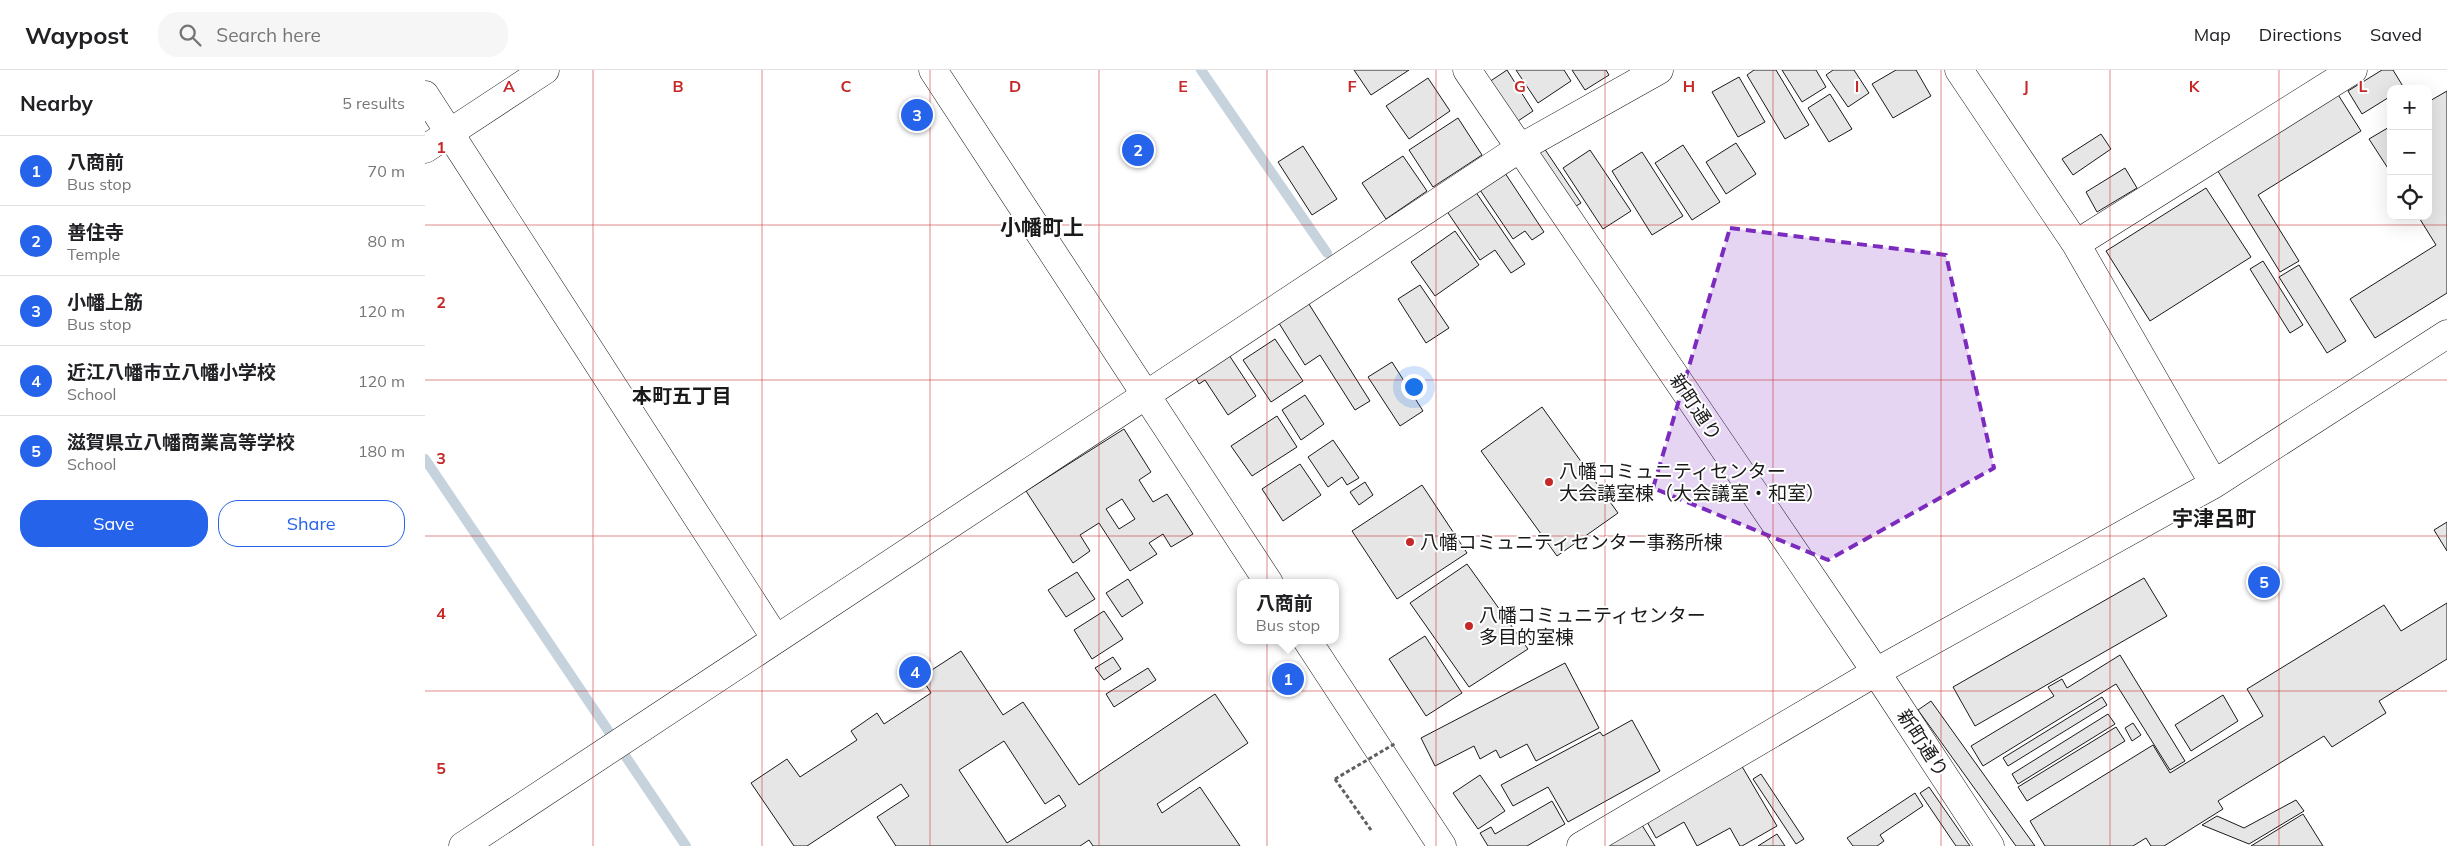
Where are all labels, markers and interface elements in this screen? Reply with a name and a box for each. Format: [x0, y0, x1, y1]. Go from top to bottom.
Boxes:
search box [158, 12, 508, 57]
text: Waypost [25, 20, 128, 50]
icon: search [176, 21, 204, 49]
text: Search here [216, 23, 321, 47]
text: Map [2194, 23, 2231, 46]
text: Directions [2259, 23, 2342, 46]
text: Saved [2370, 23, 2422, 46]
text: A [503, 76, 515, 96]
text: B [672, 76, 684, 96]
text: C [841, 76, 852, 96]
text: D [1009, 76, 1021, 96]
text: E [1178, 76, 1188, 96]
text: F [1347, 76, 1357, 96]
text: G [1514, 76, 1526, 96]
text: H [1683, 76, 1695, 96]
text: I [1855, 76, 1859, 96]
text: J [2023, 76, 2029, 96]
text: K [2189, 76, 2201, 96]
text: L [2359, 76, 2368, 96]
map controls [2387, 85, 2432, 220]
button: + [2387, 85, 2432, 130]
text: Nearby [20, 90, 93, 116]
text: 5 results [342, 93, 405, 113]
pin: 3 [901, 96, 933, 134]
button: − [2387, 130, 2432, 175]
pin: 2 [1122, 131, 1154, 169]
text: 1 [436, 137, 446, 157]
text: 八商前 [67, 150, 124, 174]
text: 1 [31, 161, 41, 181]
text: 70 m [368, 161, 405, 181]
text: Bus stop [67, 174, 131, 194]
button: locate [2387, 175, 2432, 220]
district label: 小幡町上 [1000, 214, 1084, 240]
text: 善住寺 [67, 220, 124, 244]
text: 2 [31, 231, 41, 251]
text: 80 m [368, 231, 405, 251]
text: Temple [67, 244, 120, 264]
text: 小幡上筋 [67, 290, 143, 314]
text: 2 [436, 292, 446, 312]
text: 3 [31, 301, 41, 321]
text: 120 m [358, 301, 405, 321]
text: Bus stop [67, 314, 131, 334]
text: 近江八幡市立八幡小学校 [67, 360, 276, 384]
street label: 新町通り [1665, 369, 1727, 445]
text: 4 [31, 371, 41, 391]
text: 120 m [358, 371, 405, 391]
your location [1401, 374, 1427, 400]
district label: 本町五丁目 [632, 383, 732, 408]
text: School [67, 384, 116, 404]
text: 滋賀県立八幡商業高等学校 [67, 430, 295, 454]
text: 5 [31, 441, 41, 461]
text: 180 m [358, 441, 405, 461]
text: 3 [436, 448, 446, 468]
text: School [67, 454, 116, 474]
place label: 八幡コミュニティセンター 大会議室棟（大会議室・和室） [1559, 459, 1825, 505]
marker: 八幡コミュニティセンター 大会議室棟（大会議室・和室） [1543, 476, 1555, 488]
button: Save [20, 500, 208, 547]
button: Share [218, 500, 405, 547]
district label: 宇津呂町 [2172, 505, 2256, 531]
place label: 八幡コミュニティセンター事務所棟 [1420, 530, 1723, 554]
marker: 八幡コミュニティセンター事務所棟 [1404, 536, 1416, 548]
pin: 5 [2248, 563, 2280, 601]
popup [1237, 579, 1339, 644]
text: 八商前 [1256, 591, 1313, 615]
text: 4 [436, 603, 446, 623]
place label: 八幡コミュニティセンター 多目的室棟 [1479, 603, 1706, 649]
text: Bus stop [1256, 615, 1320, 635]
marker: 八幡コミュニティセンター 多目的室棟 [1463, 620, 1475, 632]
pin: 4 [899, 653, 931, 691]
pin: 1 [1272, 660, 1304, 698]
street label: 新町通り [1892, 705, 1954, 781]
text: 5 [436, 758, 446, 778]

